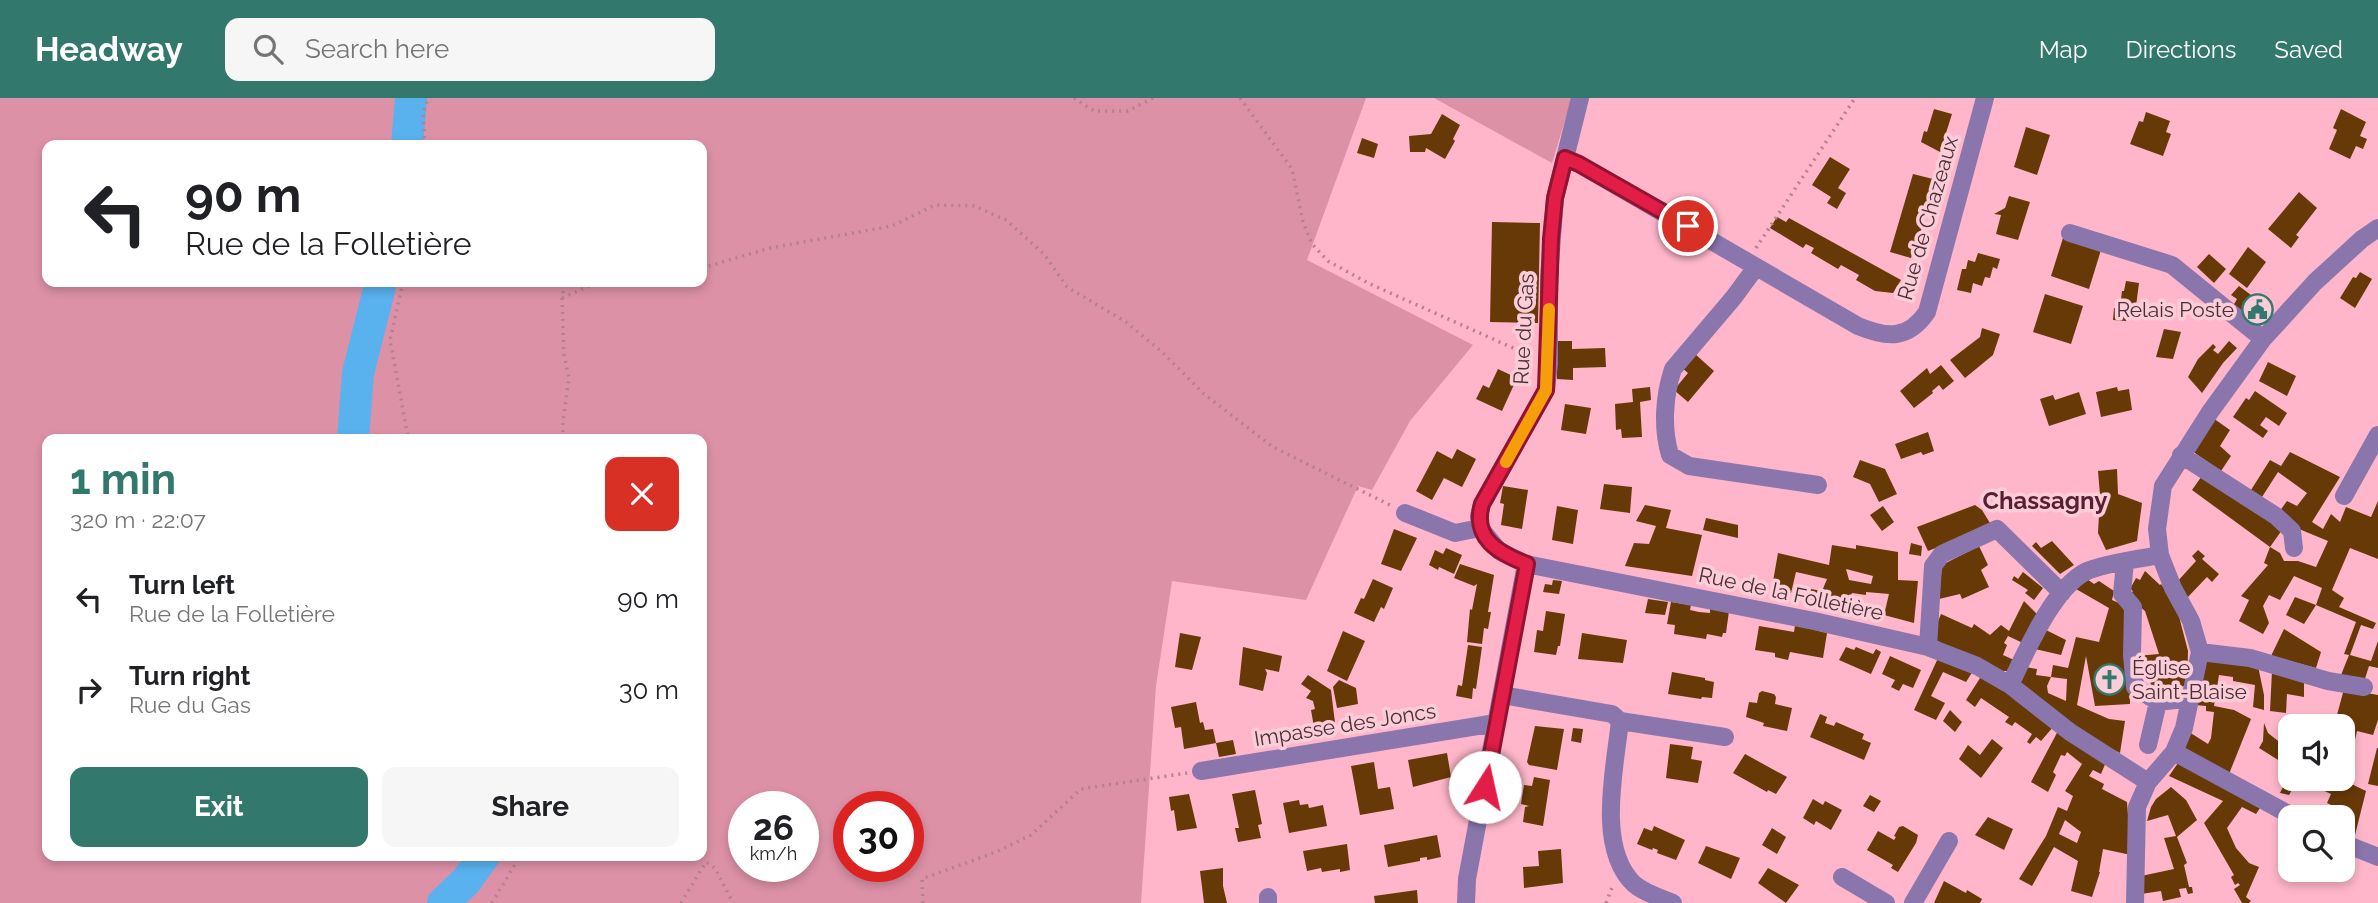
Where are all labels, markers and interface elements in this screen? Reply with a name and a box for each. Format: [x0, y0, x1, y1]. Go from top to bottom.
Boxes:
search box [225, 18, 715, 81]
text: Headway [35, 30, 183, 69]
icon: search [249, 30, 287, 68]
text: Search here [305, 34, 449, 64]
text: Map [2039, 35, 2088, 64]
text: Directions [2126, 35, 2236, 64]
text: Saved [2274, 35, 2343, 64]
street label: Rue de Chazeaux [1892, 133, 1963, 303]
text: 90 m [185, 166, 301, 223]
icon: left [70, 168, 161, 259]
pin [1658, 196, 1718, 256]
icon: arrive [1669, 207, 1707, 245]
text: Rue de la Folletière [185, 225, 472, 262]
street label: Rue du Gas [1508, 273, 1539, 385]
public building icon: Relais Poste [2240, 293, 2274, 327]
place label: Relais Poste [2116, 297, 2234, 322]
text: 1 min [70, 455, 176, 504]
button: close [605, 457, 679, 531]
district label: Chassagny [1983, 486, 2107, 515]
text: 320 m · 22:07 [70, 506, 206, 533]
street label: Rue de la Folletière [1697, 562, 1886, 625]
text: Turn left [129, 570, 235, 600]
icon: left [70, 580, 108, 618]
text: 90 m [617, 584, 679, 614]
text: Rue de la Folletière [129, 600, 335, 627]
place label: Église Saint-Blaise [2132, 655, 2247, 704]
text: Turn right [129, 661, 250, 691]
church icon: Église Saint-Blaise [2092, 663, 2126, 697]
icon: right [70, 671, 108, 709]
text: 30 m [619, 675, 679, 705]
text: Rue du Gas [129, 691, 251, 718]
street label: Impasse des Joncs [1252, 698, 1438, 751]
map controls [2278, 714, 2355, 882]
button: sound [2278, 714, 2355, 791]
position arrow [1448, 750, 1522, 824]
button: Exit [70, 767, 368, 847]
button: Share [382, 767, 679, 847]
speed limit sign: 30 [833, 791, 924, 882]
button: search [2278, 805, 2355, 882]
text: 26 [753, 807, 794, 848]
text: km/h [750, 843, 797, 864]

